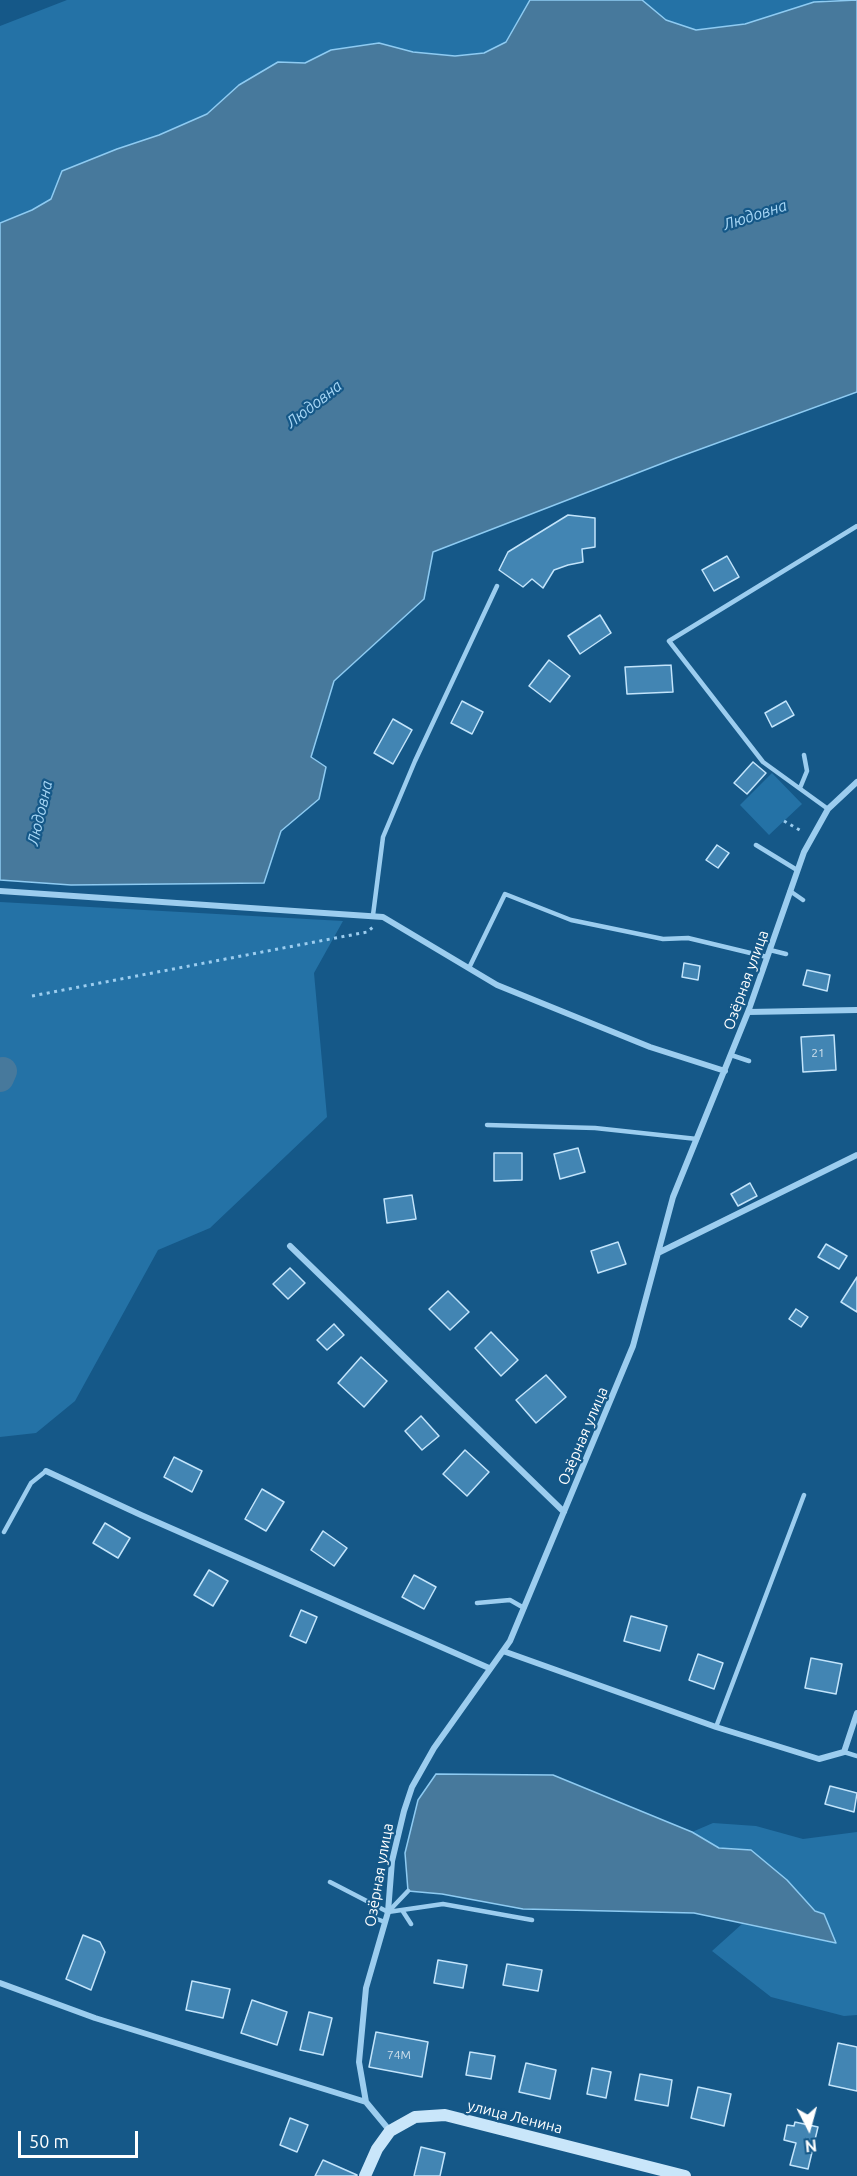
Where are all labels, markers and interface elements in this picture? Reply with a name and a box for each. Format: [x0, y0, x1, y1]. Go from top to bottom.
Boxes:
water label: Людовна [721, 196, 789, 234]
water label: Людовна [282, 376, 346, 432]
water label: Людовна [23, 779, 57, 847]
street label: Озёрная улица [720, 928, 772, 1032]
house number: 21 [811, 1046, 825, 1060]
street label: Озёрная улица [554, 1384, 612, 1488]
street label: Озёрная улица [361, 1822, 397, 1928]
house number: 74М [387, 2048, 411, 2062]
street label: улица Ленина [466, 2097, 564, 2137]
north arrow [779, 2098, 839, 2158]
scale bar [21, 2119, 141, 2157]
text: 50 m [29, 2131, 69, 2151]
text: N [804, 2136, 818, 2155]

